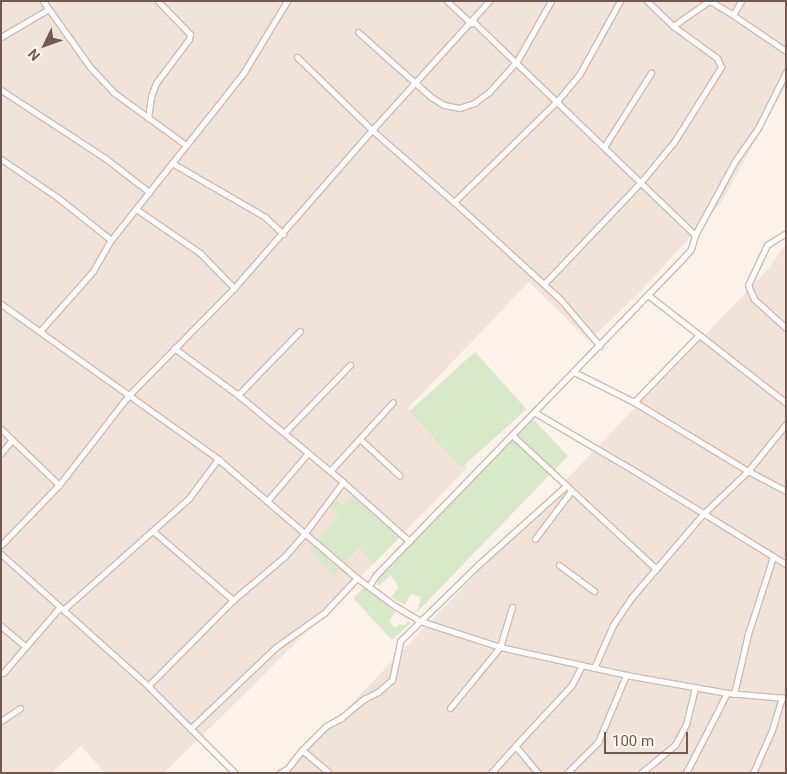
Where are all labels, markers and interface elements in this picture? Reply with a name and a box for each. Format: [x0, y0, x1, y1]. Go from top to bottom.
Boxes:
north arrow [20, 20, 70, 70]
text: N [25, 46, 43, 64]
scale bar [607, 722, 691, 754]
text: 100 m [612, 732, 654, 750]

